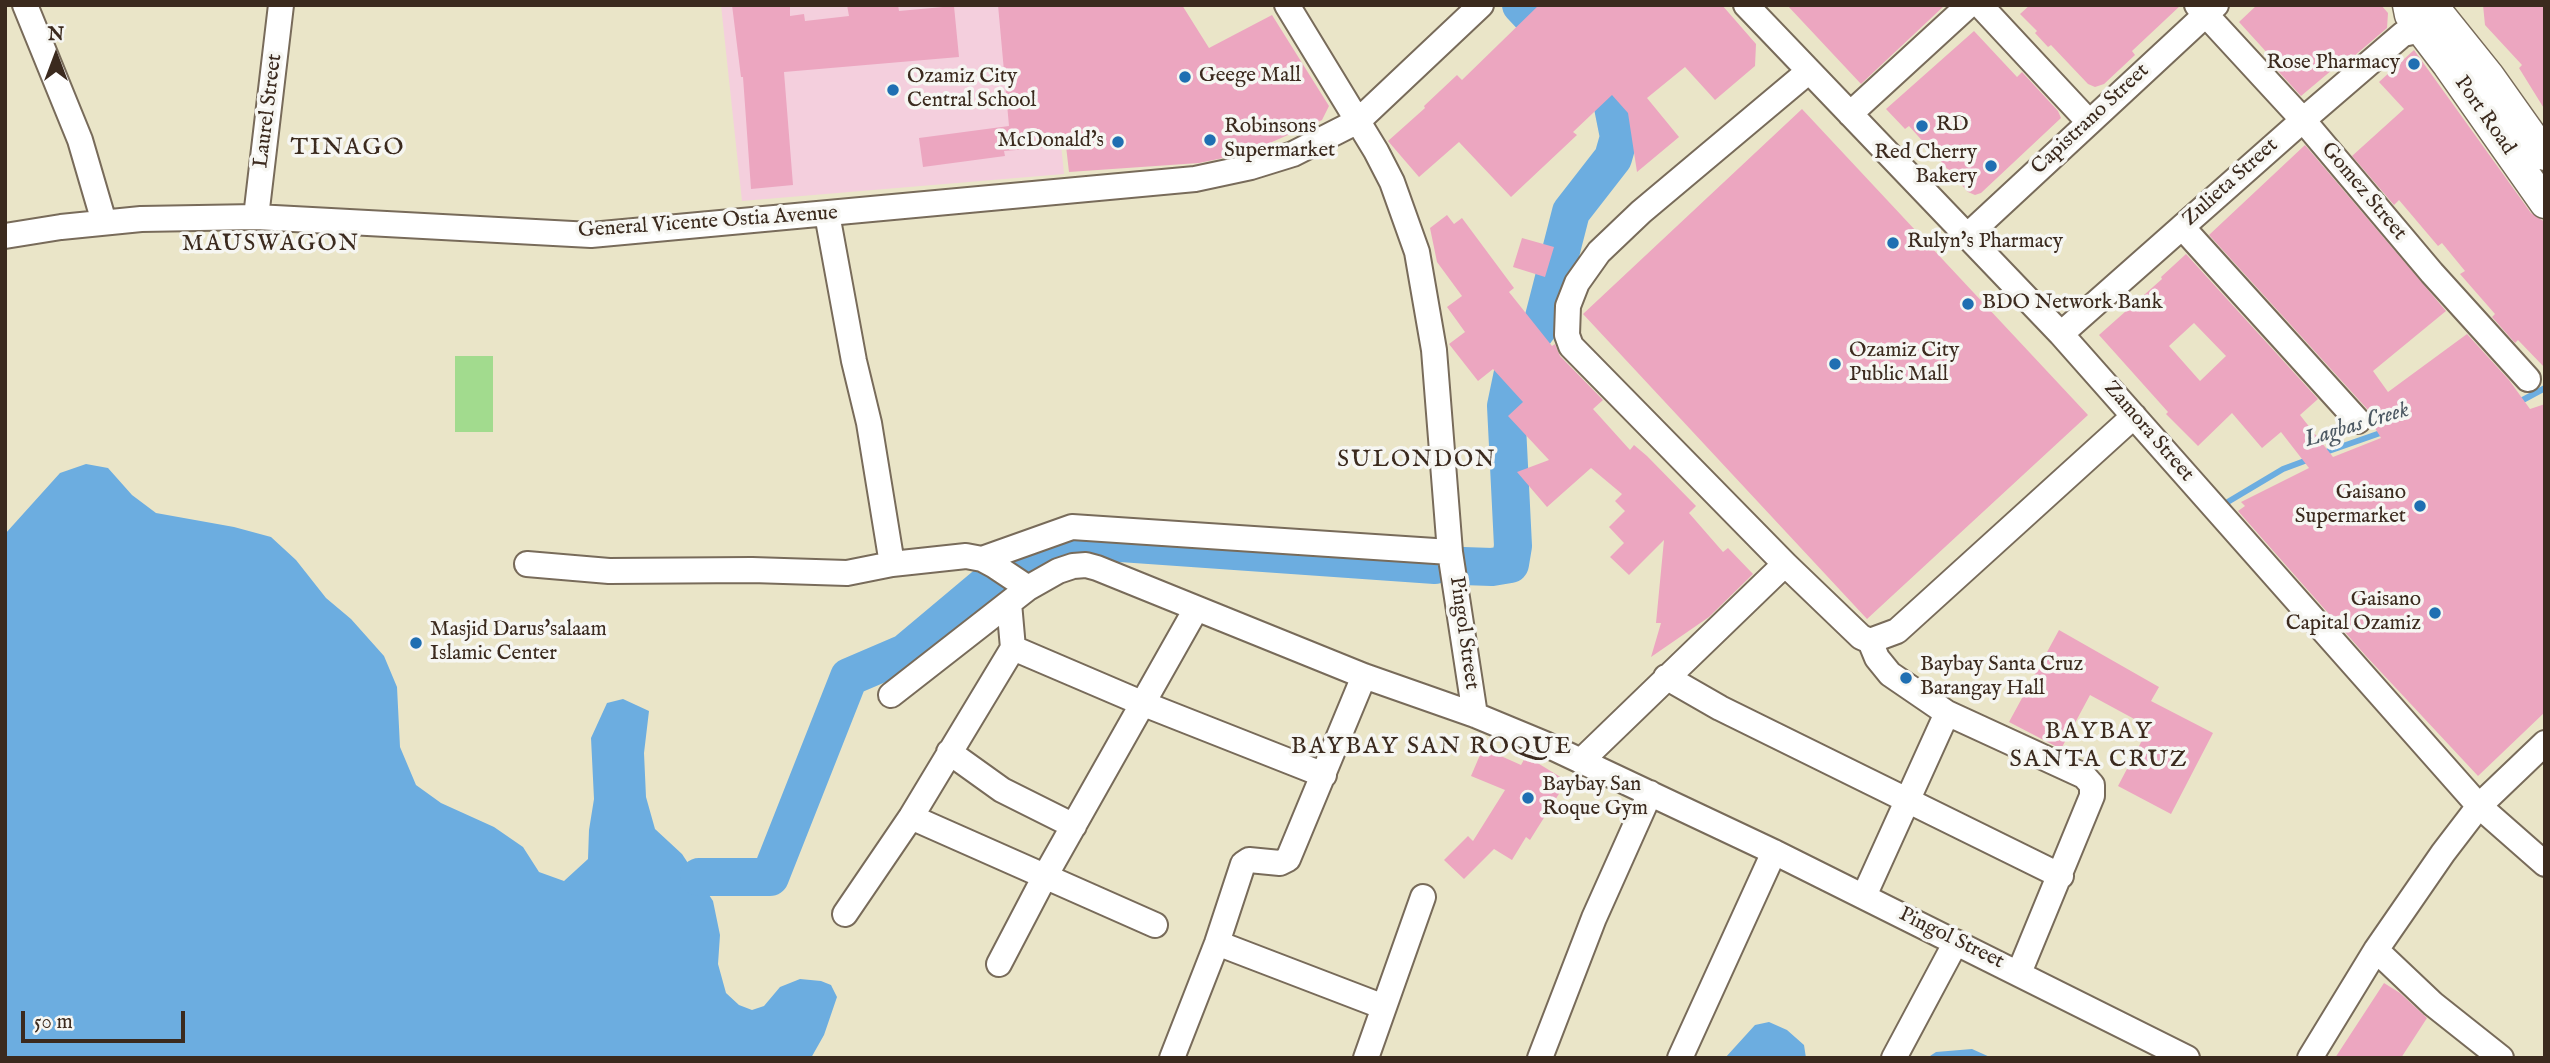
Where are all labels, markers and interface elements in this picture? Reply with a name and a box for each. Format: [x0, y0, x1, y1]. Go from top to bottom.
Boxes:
north arrow [21, 21, 91, 91]
text: N [48, 23, 64, 47]
place label: Rose Pharmacy [2266, 51, 2400, 77]
street label: Laurel Street [250, 53, 288, 169]
marker: Rose Pharmacy [2406, 56, 2422, 72]
street label: Capistrano Street [2027, 59, 2155, 181]
place label: Geege Mall [1199, 64, 1301, 90]
place label: Ozamiz City Central School [907, 65, 1036, 115]
marker: Geege Mall [1177, 69, 1193, 85]
street label: Port Road [2448, 72, 2520, 160]
marker: Ozamiz City Central School [885, 82, 901, 98]
place label: RD [1936, 113, 1969, 139]
place label: Robinsons Supermarket [1224, 115, 1335, 165]
marker: RD [1914, 118, 1930, 134]
place label: McDonald's [997, 129, 1104, 155]
marker: Robinsons Supermarket [1202, 132, 1218, 148]
marker: McDonald's [1110, 134, 1126, 150]
street label: Zulieta Street [2178, 134, 2284, 232]
district label: TINAGO [291, 135, 405, 163]
street label: Gomez Street [2315, 138, 2411, 246]
place label: Red Cherry Bakery [1874, 141, 1977, 191]
marker: Red Cherry Bakery [1983, 158, 1999, 174]
street label: General Vicente Ostia Avenue [577, 201, 839, 245]
place label: Rulyn's Pharmacy [1907, 230, 2063, 256]
district label: MAUSWAGON [183, 231, 359, 259]
marker: Rulyn's Pharmacy [1885, 235, 1901, 251]
place label: BDO Network Bank [1982, 291, 2163, 317]
marker: BDO Network Bank [1960, 296, 1976, 312]
place label: Ozamiz City Public Mall [1849, 339, 1959, 389]
marker: Ozamiz City Public Mall [1827, 356, 1843, 372]
street label: Zamora Street [2098, 377, 2198, 487]
water label: Lagbas Creek [2301, 397, 2413, 455]
district label: SULONDON [1338, 447, 1496, 475]
place label: Gaisano Supermarket [2295, 481, 2406, 531]
marker: Gaisano Supermarket [2412, 498, 2428, 514]
street label: Pingol Street [1443, 575, 1483, 691]
place label: Gaisano Capital Ozamiz [2286, 588, 2421, 638]
marker: Gaisano Capital Ozamiz [2427, 605, 2443, 621]
place label: Masjid Darus'salaam Islamic Center [430, 618, 607, 668]
marker: Masjid Darus'salaam Islamic Center [408, 635, 424, 651]
place label: Baybay Santa Cruz Barangay Hall [1920, 653, 2083, 703]
marker: Baybay Santa Cruz Barangay Hall [1898, 670, 1914, 686]
district label: BAYBAY SANTA CRUZ [2011, 719, 2187, 775]
district label: BAYBAY SAN ROQUE [1293, 734, 1571, 762]
place label: Baybay San Roque Gym [1542, 773, 1648, 823]
marker: Baybay San Roque Gym [1520, 790, 1536, 806]
street label: Pingol Street [1894, 903, 2008, 975]
scale bar [24, 996, 189, 1040]
text: 50 m [34, 1009, 73, 1036]

